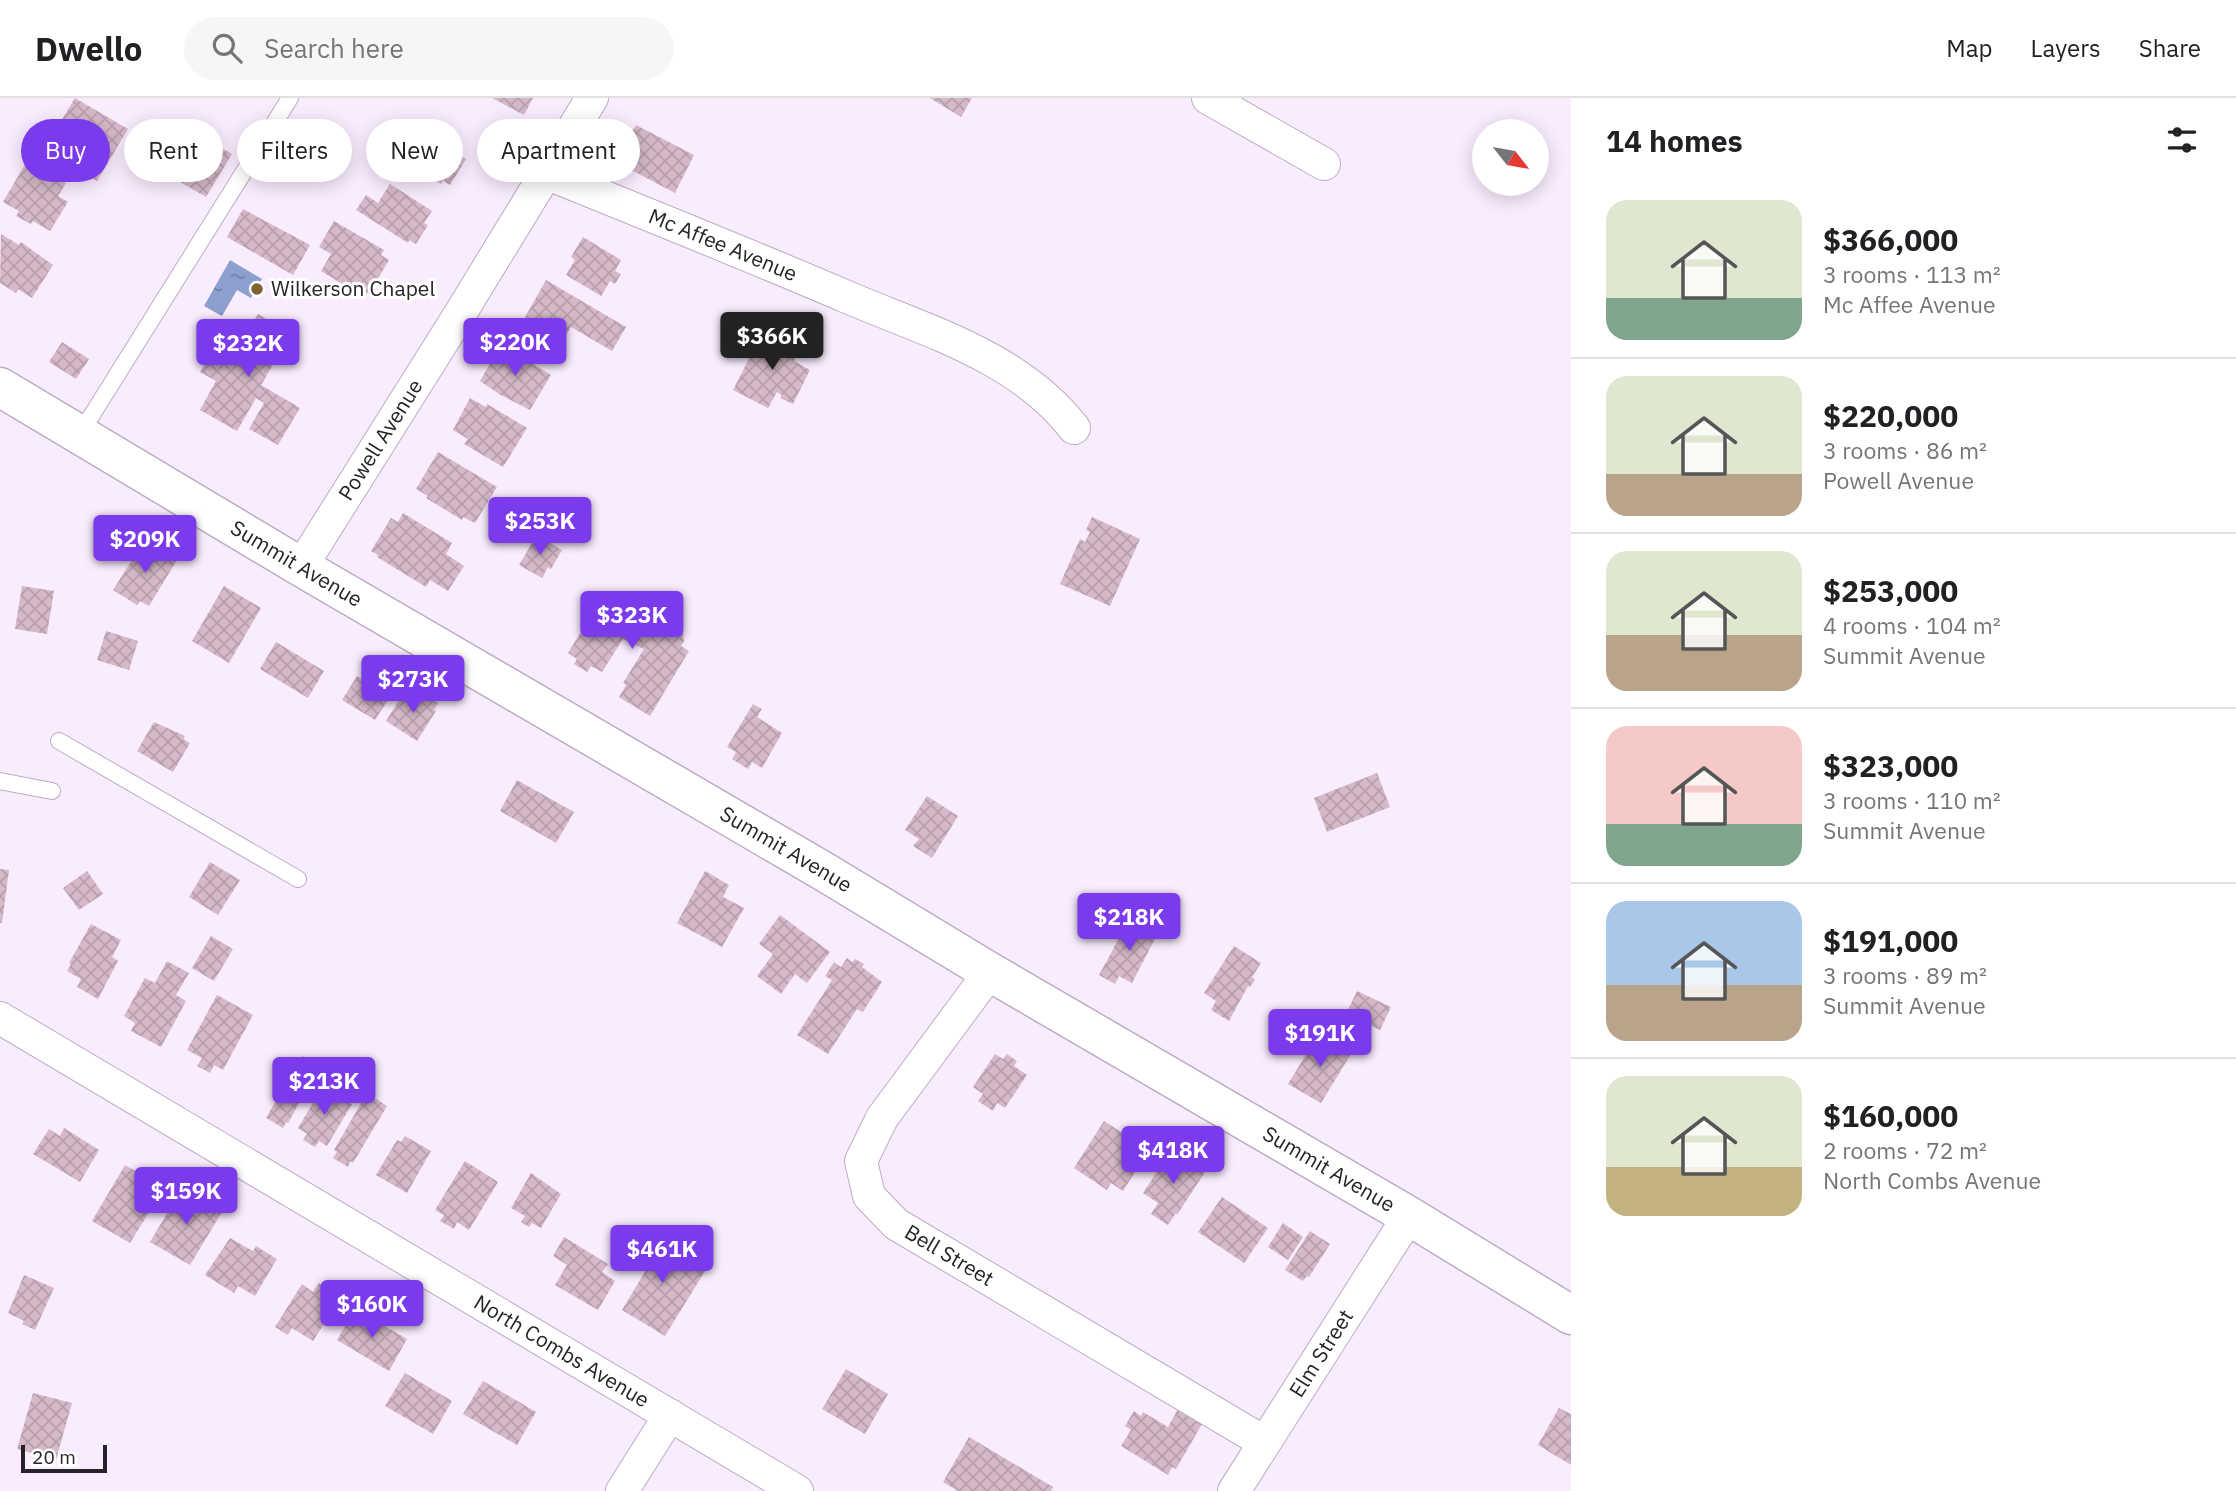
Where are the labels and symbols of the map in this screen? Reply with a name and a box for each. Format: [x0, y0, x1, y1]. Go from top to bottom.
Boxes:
north arrow [1472, 119, 1549, 196]
street label: Mc Affee Avenue [645, 201, 802, 287]
place label: Wilkerson Chapel [271, 274, 435, 302]
marker: Wilkerson Chapel [249, 281, 265, 297]
pin: $366K [723, 313, 821, 372]
pin: $220K [466, 318, 564, 378]
pin: $232K [199, 320, 297, 379]
street label: Powell Avenue [331, 374, 429, 505]
pin: $253K [491, 498, 589, 557]
street label: Summit Avenue [226, 513, 368, 613]
pin: $209K [96, 516, 194, 575]
pin: $323K [583, 592, 681, 651]
pin: $273K [364, 656, 462, 715]
street label: Summit Avenue [715, 799, 858, 898]
pin: $218K [1080, 894, 1178, 953]
pin: $191K [1271, 1010, 1369, 1069]
pin: $213K [275, 1058, 373, 1117]
street label: Summit Avenue [1258, 1119, 1401, 1218]
pin: $418K [1124, 1126, 1222, 1186]
pin: $159K [137, 1168, 235, 1227]
street label: Bell Street [900, 1217, 999, 1292]
pin: $461K [613, 1226, 711, 1285]
pin: $160K [323, 1280, 421, 1340]
street label: North Combs Avenue [469, 1287, 655, 1413]
street label: Elm Street [1282, 1304, 1359, 1402]
scale bar [21, 1442, 107, 1474]

